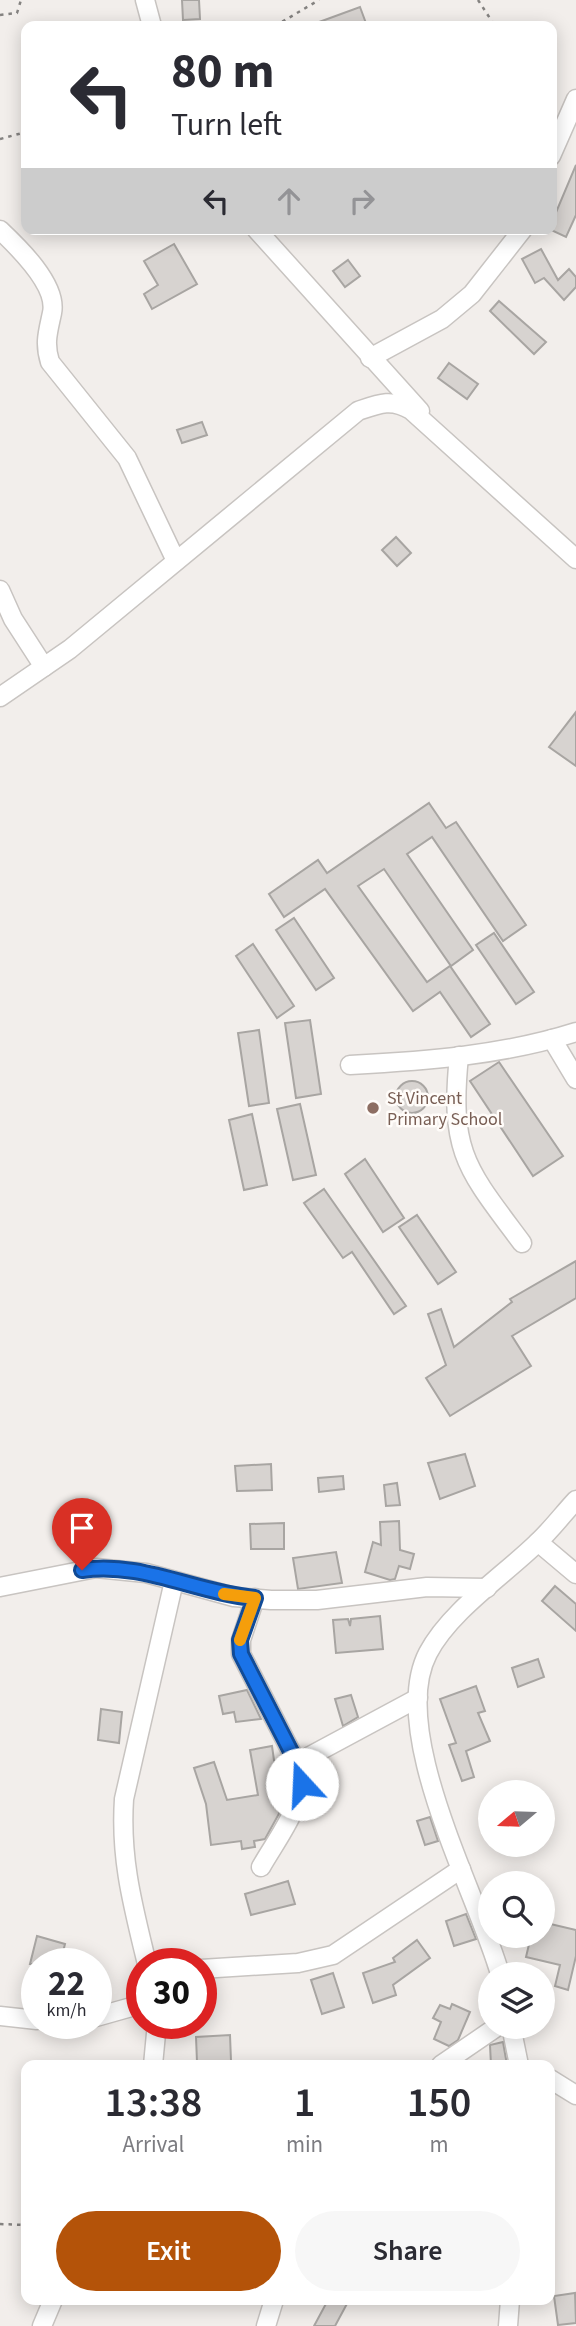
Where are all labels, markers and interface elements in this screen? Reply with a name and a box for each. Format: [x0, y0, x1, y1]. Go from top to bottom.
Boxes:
text: 80 m [171, 37, 275, 107]
icon: left [56, 49, 147, 140]
text: Turn left [171, 102, 282, 148]
icon: left [197, 182, 235, 220]
icon: ahead [270, 182, 308, 220]
icon: right [343, 182, 381, 220]
place label: St Vincent Primary School [387, 1086, 502, 1132]
marker: St Vincent Primary School [365, 1100, 381, 1116]
pin [52, 1498, 112, 1570]
icon: arrive [63, 1509, 101, 1547]
position arrow [265, 1747, 339, 1821]
north arrow [478, 1780, 555, 1857]
map controls [478, 1780, 555, 2039]
button: search [478, 1871, 555, 1948]
speed limit sign: 30 [126, 1948, 217, 2039]
text: 22 [48, 1959, 85, 2009]
button: layers [478, 1962, 555, 2039]
text: km/h [47, 1998, 86, 2023]
text: 13:38 [105, 2073, 202, 2133]
text: 1 [294, 2073, 315, 2133]
text: 150 [407, 2073, 471, 2133]
text: Arrival [123, 2128, 184, 2161]
text: min [286, 2128, 323, 2161]
text: m [430, 2128, 449, 2161]
button: Exit [56, 2211, 281, 2291]
button: Share [295, 2211, 520, 2291]

